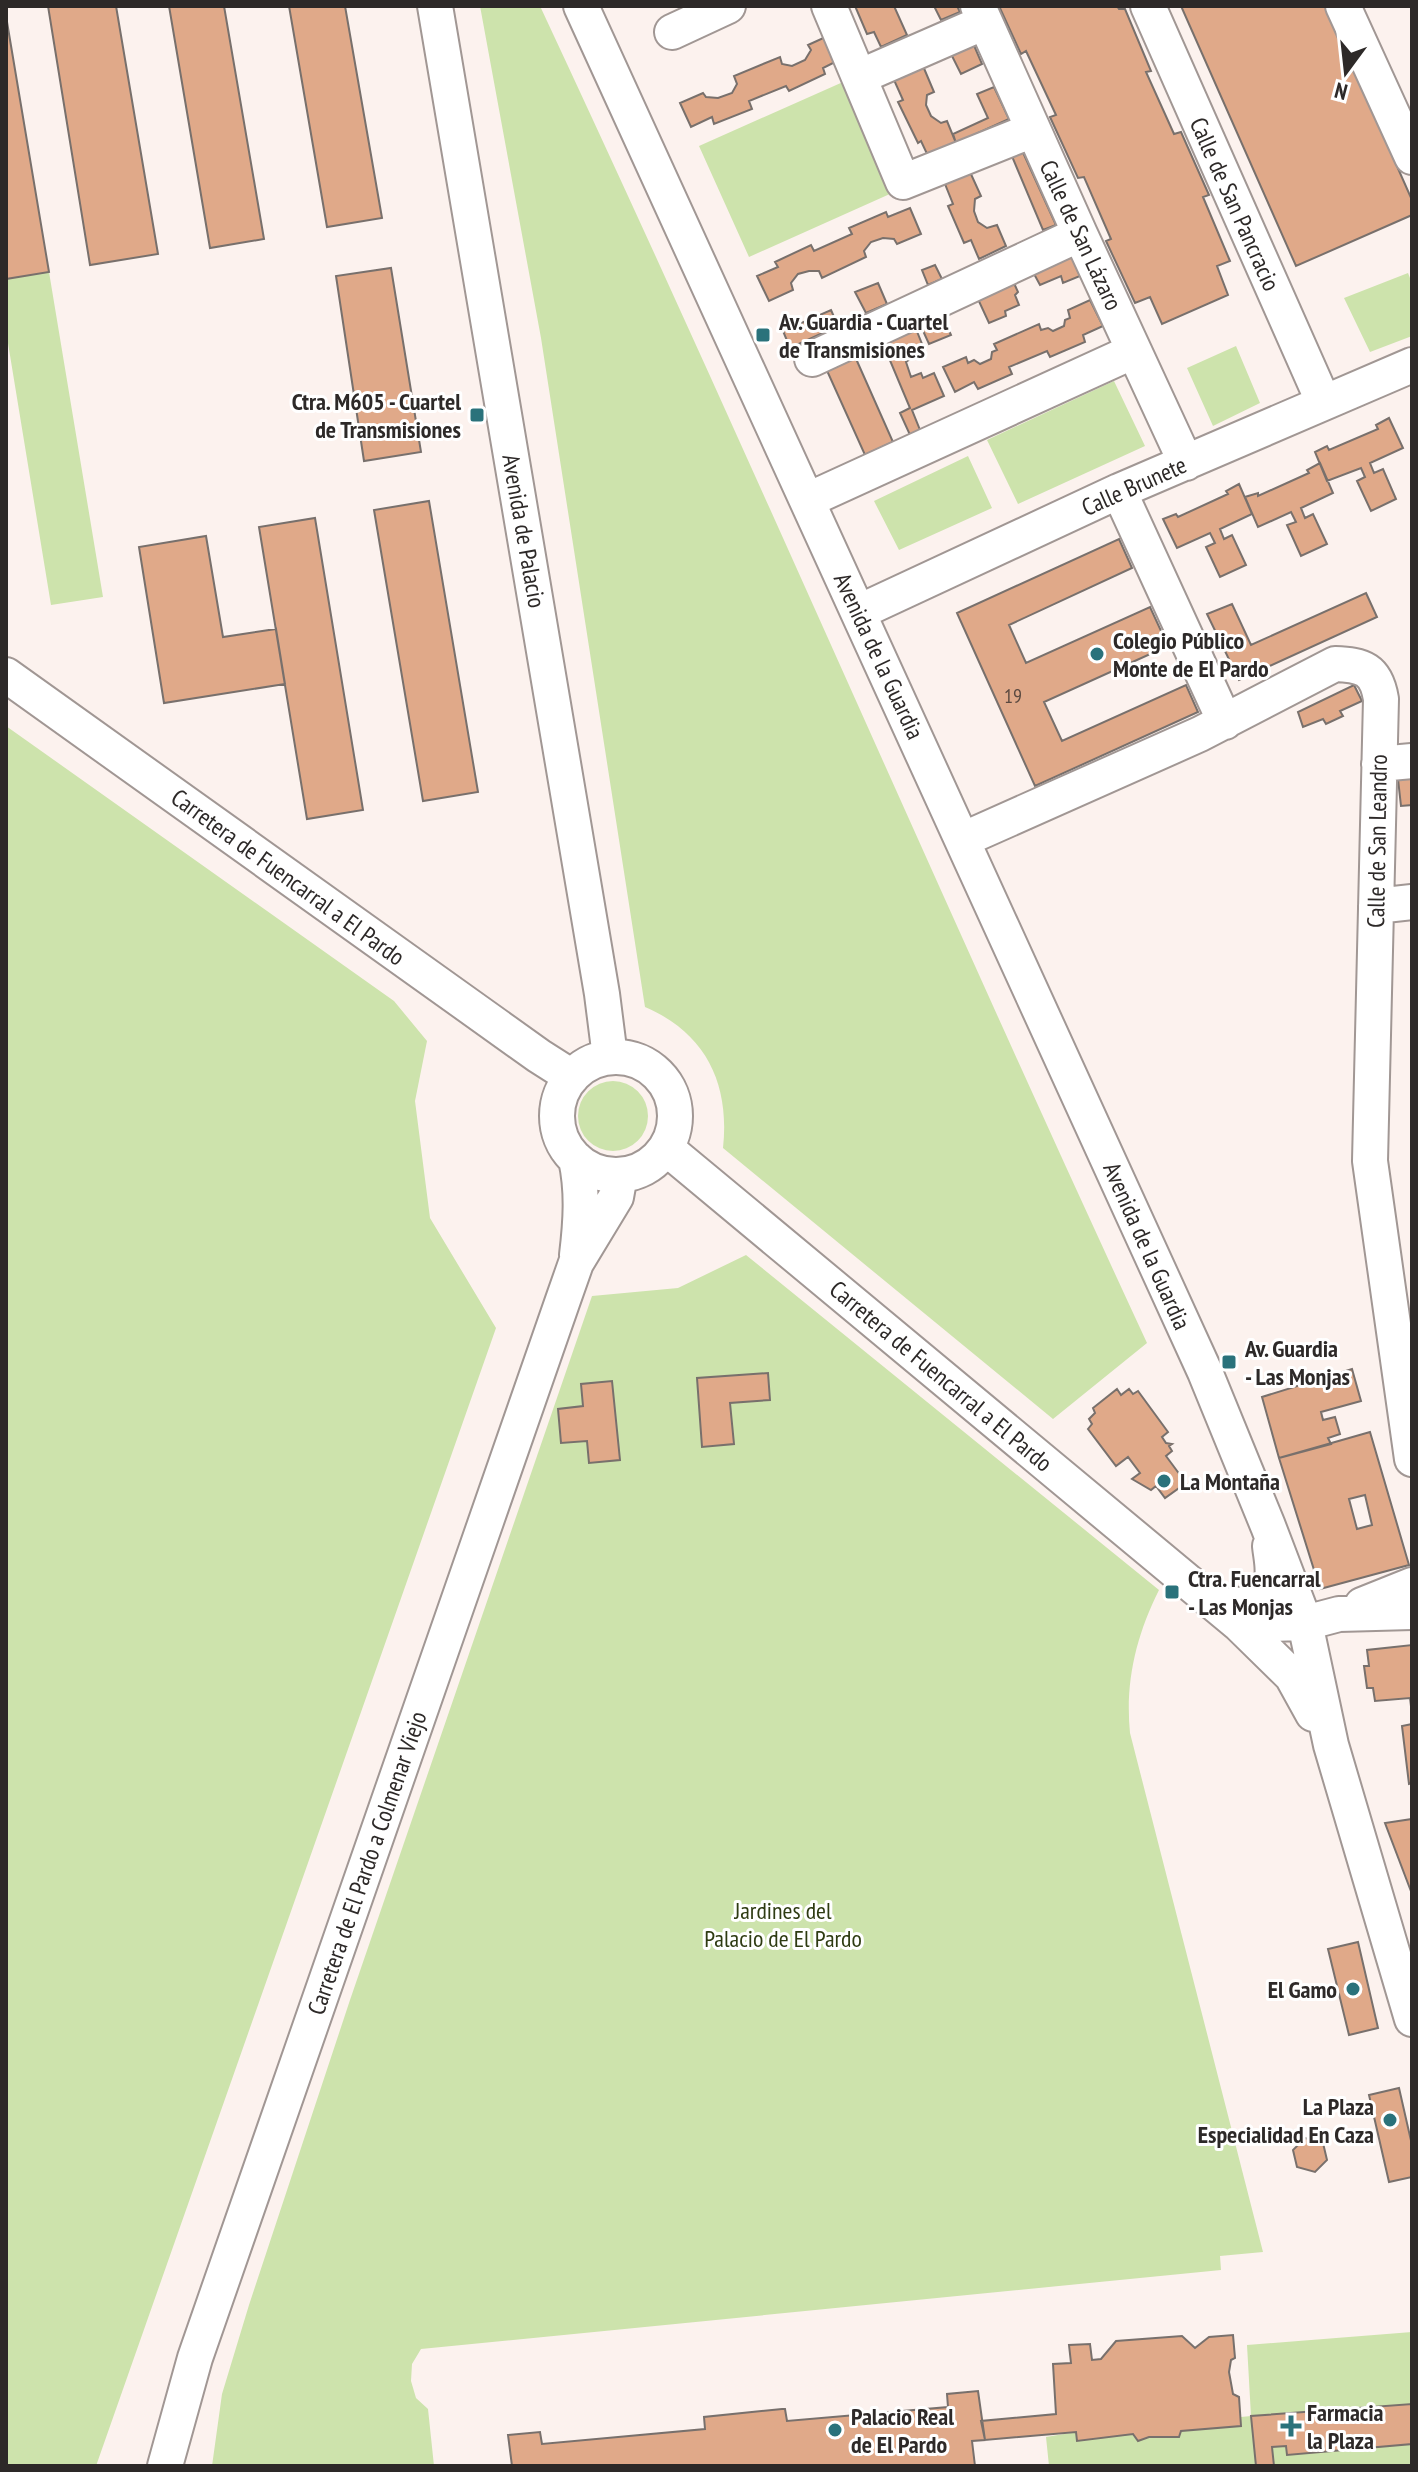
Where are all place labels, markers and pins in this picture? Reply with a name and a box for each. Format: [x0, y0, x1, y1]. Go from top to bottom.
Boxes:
place label: Av. Guardia - Cuartel de Transmisiones [778, 306, 948, 365]
marker: Av. Guardia - Cuartel de Transmisiones [754, 326, 772, 344]
place label: Ctra. M605 - Cuartel de Transmisiones [292, 386, 461, 445]
marker: Ctra. M605 - Cuartel de Transmisiones [468, 406, 486, 424]
place label: Colegio Público Monte de El Pardo [1113, 625, 1269, 684]
marker: Colegio Público Monte de El Pardo [1088, 645, 1106, 663]
place label: Av. Guardia - Las Monjas [1244, 1333, 1350, 1392]
marker: Av. Guardia - Las Monjas [1220, 1353, 1238, 1371]
place label: La Montaña [1180, 1466, 1280, 1497]
marker: La Montaña [1155, 1472, 1173, 1490]
place label: Ctra. Fuencarral - Las Monjas [1188, 1563, 1321, 1622]
marker: Ctra. Fuencarral - Las Monjas [1163, 1583, 1181, 1601]
place label: El Gamo [1268, 1974, 1337, 2005]
marker: El Gamo [1344, 1980, 1362, 1998]
place label: La Plaza Especialidad En Caza [1198, 2091, 1374, 2150]
marker: La Plaza Especialidad En Caza [1381, 2111, 1399, 2129]
place label: Farmacia la Plaza [1307, 2397, 1384, 2456]
place label: Palacio Real de El Pardo [851, 2401, 954, 2460]
marker: Farmacia la Plaza [1282, 2417, 1300, 2435]
marker: Palacio Real de El Pardo [826, 2421, 844, 2439]

